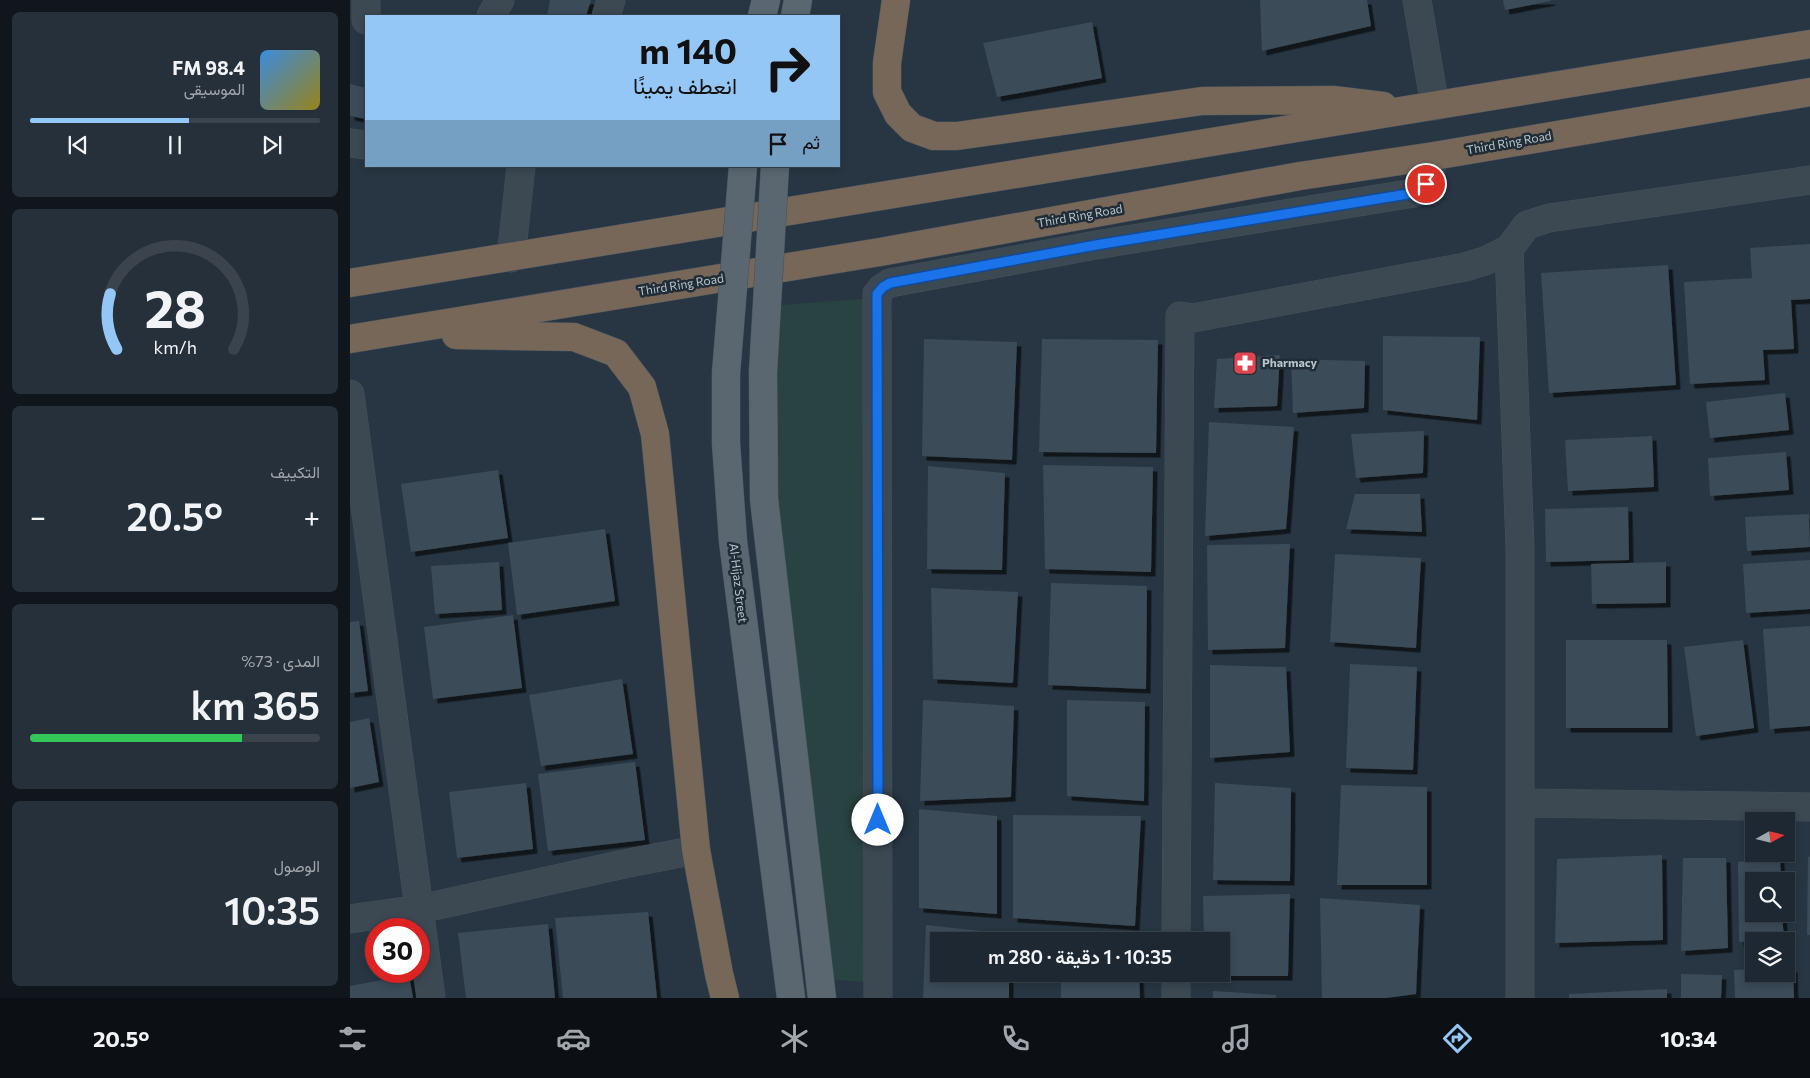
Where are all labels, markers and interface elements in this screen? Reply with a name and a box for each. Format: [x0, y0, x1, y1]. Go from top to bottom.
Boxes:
text: 140 m [639, 28, 737, 71]
icon: right [755, 35, 820, 100]
text: 98.4 FM [172, 56, 245, 79]
text: انعطف يمينًا [633, 72, 737, 99]
text: الموسيقى [184, 79, 245, 98]
street label: Third Ring Road [1465, 128, 1553, 156]
icon: arrive [764, 130, 792, 158]
text: ثم [802, 130, 820, 153]
icon: previous [64, 131, 92, 159]
icon: pause [161, 131, 189, 159]
icon: next [258, 131, 286, 159]
pin [1405, 163, 1447, 205]
icon: arrive [1412, 170, 1440, 198]
street label: Third Ring Road [1036, 201, 1124, 229]
street label: Third Ring Road [637, 270, 725, 298]
text: 28 [144, 275, 206, 339]
text: km/h [153, 336, 197, 358]
pharmacy icon: Pharmacy [1232, 350, 1258, 376]
place label: Pharmacy [1262, 355, 1318, 369]
text: التكييف [270, 462, 320, 481]
text: 20.5° [127, 492, 223, 539]
text: − [30, 499, 46, 533]
text: + [304, 499, 320, 533]
street label: Al-Hijaz Street [727, 542, 751, 624]
text: المدى · 73% [241, 651, 320, 670]
text: 365 km [191, 681, 320, 728]
position arrow [851, 793, 903, 845]
north arrow [1745, 812, 1795, 862]
map controls [1745, 812, 1795, 982]
text: الوصول [274, 856, 320, 875]
button: search [1745, 872, 1795, 922]
text: 10:35 [224, 886, 320, 933]
speed limit sign: 30 [365, 918, 430, 983]
button: layers [1745, 932, 1795, 982]
text: 10:35 · 1 دقيقة · 280 m [988, 945, 1172, 968]
icon: filters [335, 1021, 370, 1056]
icon: car [556, 1021, 591, 1056]
icon: climate [777, 1021, 812, 1056]
icon: phone [998, 1021, 1033, 1056]
icon: music [1219, 1021, 1254, 1056]
icon: directions [1440, 1021, 1475, 1056]
text: 20.5° [93, 1025, 149, 1052]
text: 10:34 [1660, 1025, 1717, 1052]

